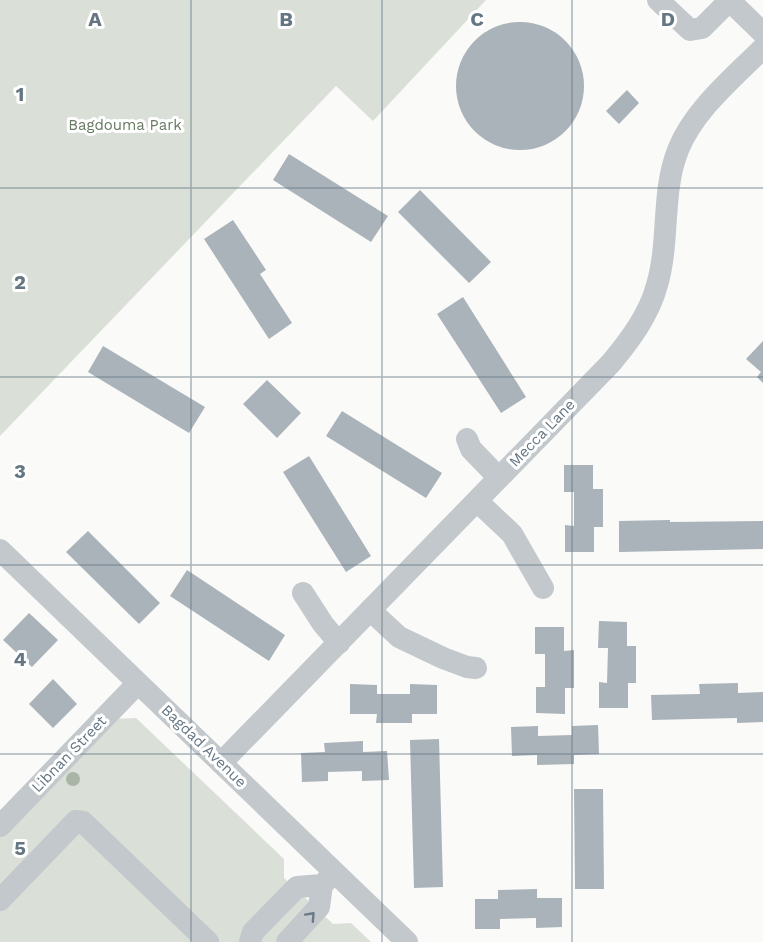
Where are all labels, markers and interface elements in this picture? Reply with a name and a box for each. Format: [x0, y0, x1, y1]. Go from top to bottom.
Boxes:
text: A [88, 7, 102, 31]
text: B [279, 7, 293, 31]
text: C [470, 7, 484, 31]
text: D [661, 7, 675, 31]
text: 1 [16, 82, 24, 106]
park label: Bagdouma Park [68, 116, 182, 134]
text: 2 [14, 270, 26, 294]
street label: Mecca Lane [505, 396, 579, 470]
text: 3 [14, 459, 26, 483]
text: 4 [14, 647, 27, 671]
street label: Bagdad Avenue [158, 701, 250, 791]
street label: Libnan Street [28, 711, 111, 796]
text: 5 [14, 836, 26, 860]
one-way arrow [304, 913, 315, 923]

